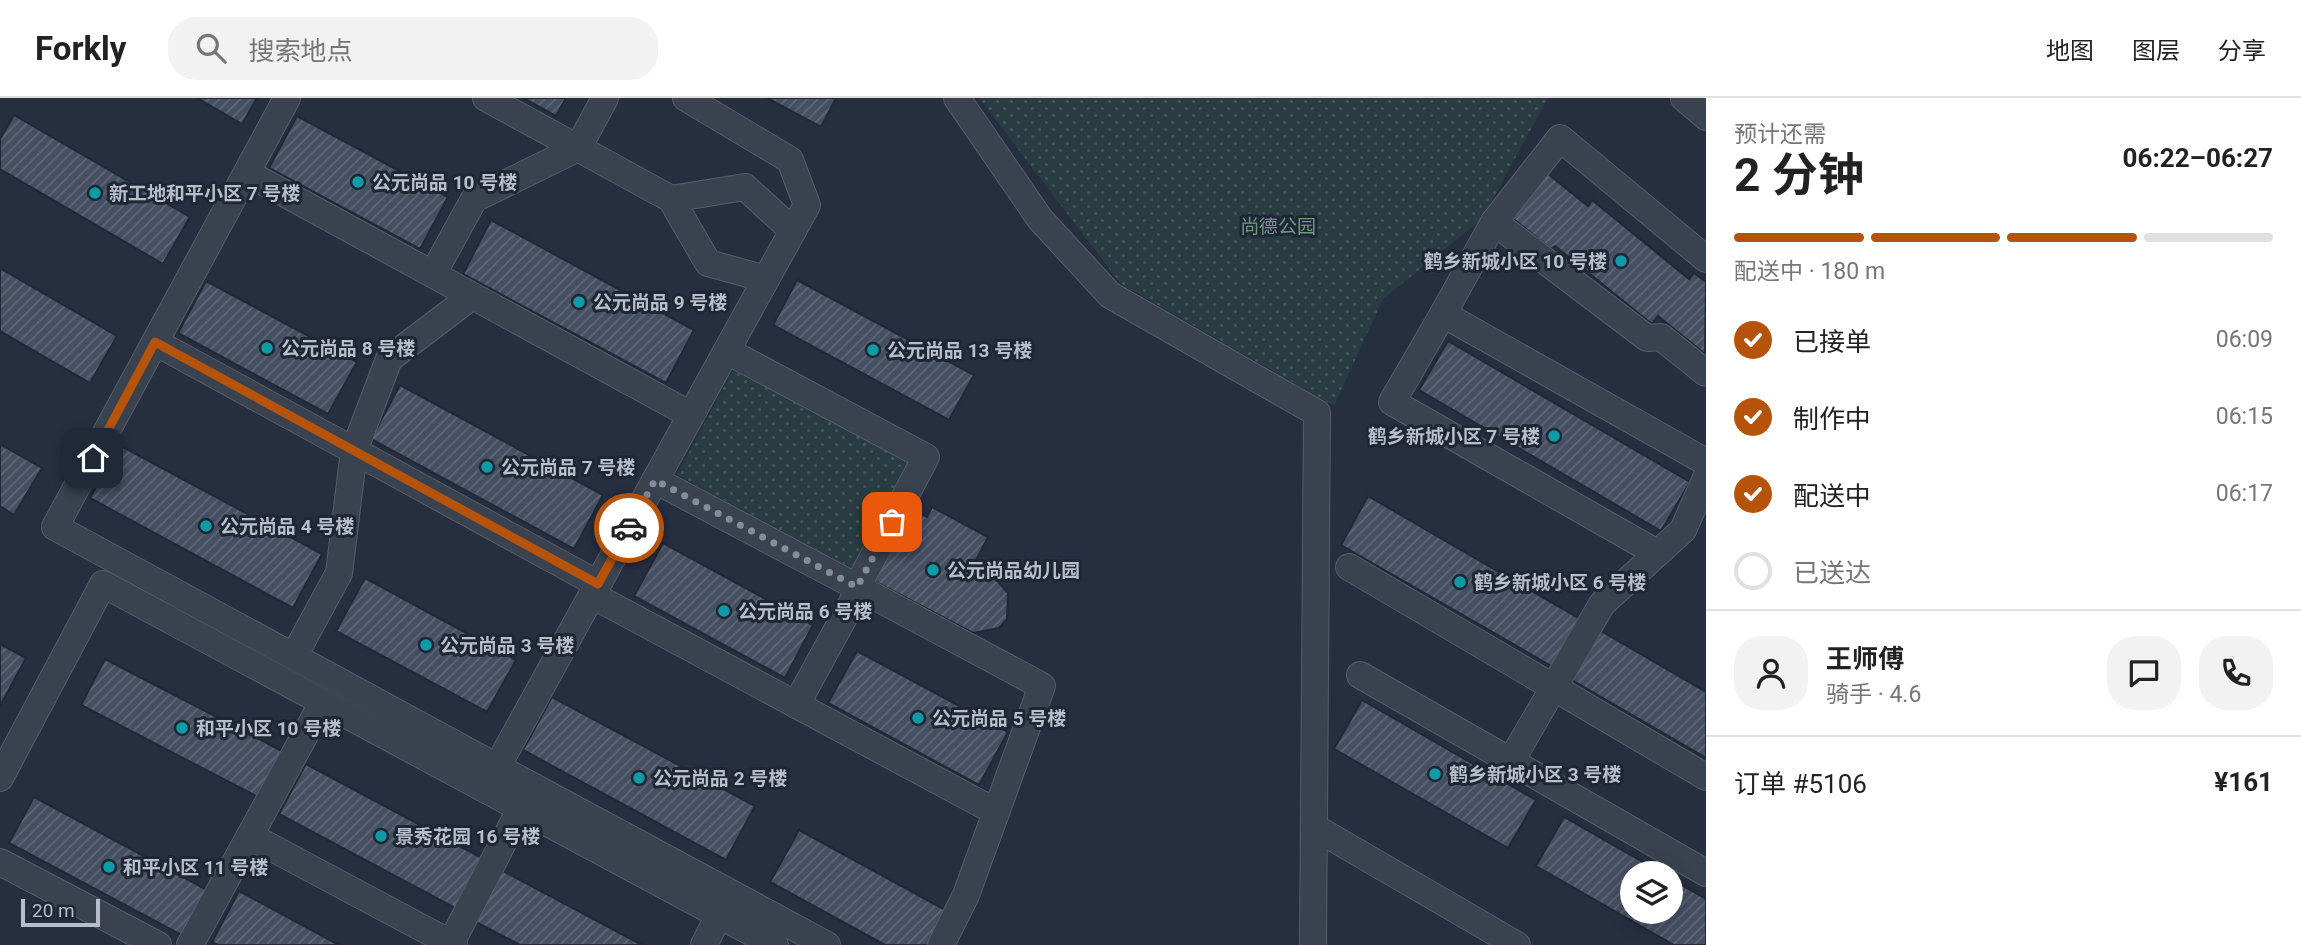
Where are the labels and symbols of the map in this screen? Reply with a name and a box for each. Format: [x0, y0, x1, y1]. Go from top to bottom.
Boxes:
place label: 公元尚品 10 号楼 [372, 171, 517, 194]
marker: 公元尚品 10 号楼 [350, 174, 366, 190]
place label: 新工地和平小区 7 号楼 [109, 182, 300, 205]
marker: 新工地和平小区 7 号楼 [87, 185, 103, 201]
park label: 尚德公园 [1240, 215, 1316, 238]
place label: 鹤乡新城小区 10 号楼 [1424, 250, 1607, 273]
marker: 鹤乡新城小区 10 号楼 [1613, 253, 1629, 269]
place label: 公元尚品 9 号楼 [593, 291, 727, 314]
marker: 公元尚品 9 号楼 [571, 294, 587, 310]
place label: 公元尚品 8 号楼 [281, 337, 415, 360]
place label: 公元尚品 13 号楼 [887, 339, 1032, 362]
marker: 公元尚品 8 号楼 [259, 340, 275, 356]
marker: 公元尚品 13 号楼 [865, 342, 881, 358]
place label: 鹤乡新城小区 7 号楼 [1368, 425, 1540, 448]
pin [63, 428, 123, 488]
marker: 鹤乡新城小区 7 号楼 [1546, 428, 1562, 444]
place label: 公元尚品 7 号楼 [501, 456, 635, 479]
marker: 公元尚品 7 号楼 [479, 459, 495, 475]
pin [862, 492, 922, 552]
courier [594, 493, 664, 563]
place label: 公元尚品 4 号楼 [220, 515, 354, 538]
marker: 公元尚品 4 号楼 [198, 518, 214, 534]
place label: 公元尚品幼儿园 [947, 559, 1080, 582]
marker: 公元尚品幼儿园 [925, 562, 941, 578]
place label: 鹤乡新城小区 6 号楼 [1474, 571, 1646, 594]
marker: 鹤乡新城小区 6 号楼 [1452, 574, 1468, 590]
place label: 公元尚品 6 号楼 [738, 600, 872, 623]
marker: 公元尚品 6 号楼 [716, 603, 732, 619]
place label: 公元尚品 3 号楼 [440, 634, 574, 657]
marker: 公元尚品 3 号楼 [418, 637, 434, 653]
place label: 公元尚品 5 号楼 [932, 707, 1066, 730]
marker: 公元尚品 5 号楼 [910, 710, 926, 726]
place label: 和平小区 10 号楼 [196, 717, 341, 740]
marker: 和平小区 10 号楼 [174, 720, 190, 736]
place label: 鹤乡新城小区 3 号楼 [1449, 763, 1621, 786]
marker: 鹤乡新城小区 3 号楼 [1427, 766, 1443, 782]
place label: 公元尚品 2 号楼 [653, 767, 787, 790]
marker: 公元尚品 2 号楼 [631, 770, 647, 786]
place label: 景秀花园 16 号楼 [395, 825, 540, 848]
marker: 景秀花园 16 号楼 [373, 828, 389, 844]
place label: 和平小区 11 号楼 [123, 856, 268, 879]
marker: 和平小区 11 号楼 [101, 859, 117, 875]
scale bar [21, 896, 100, 928]

